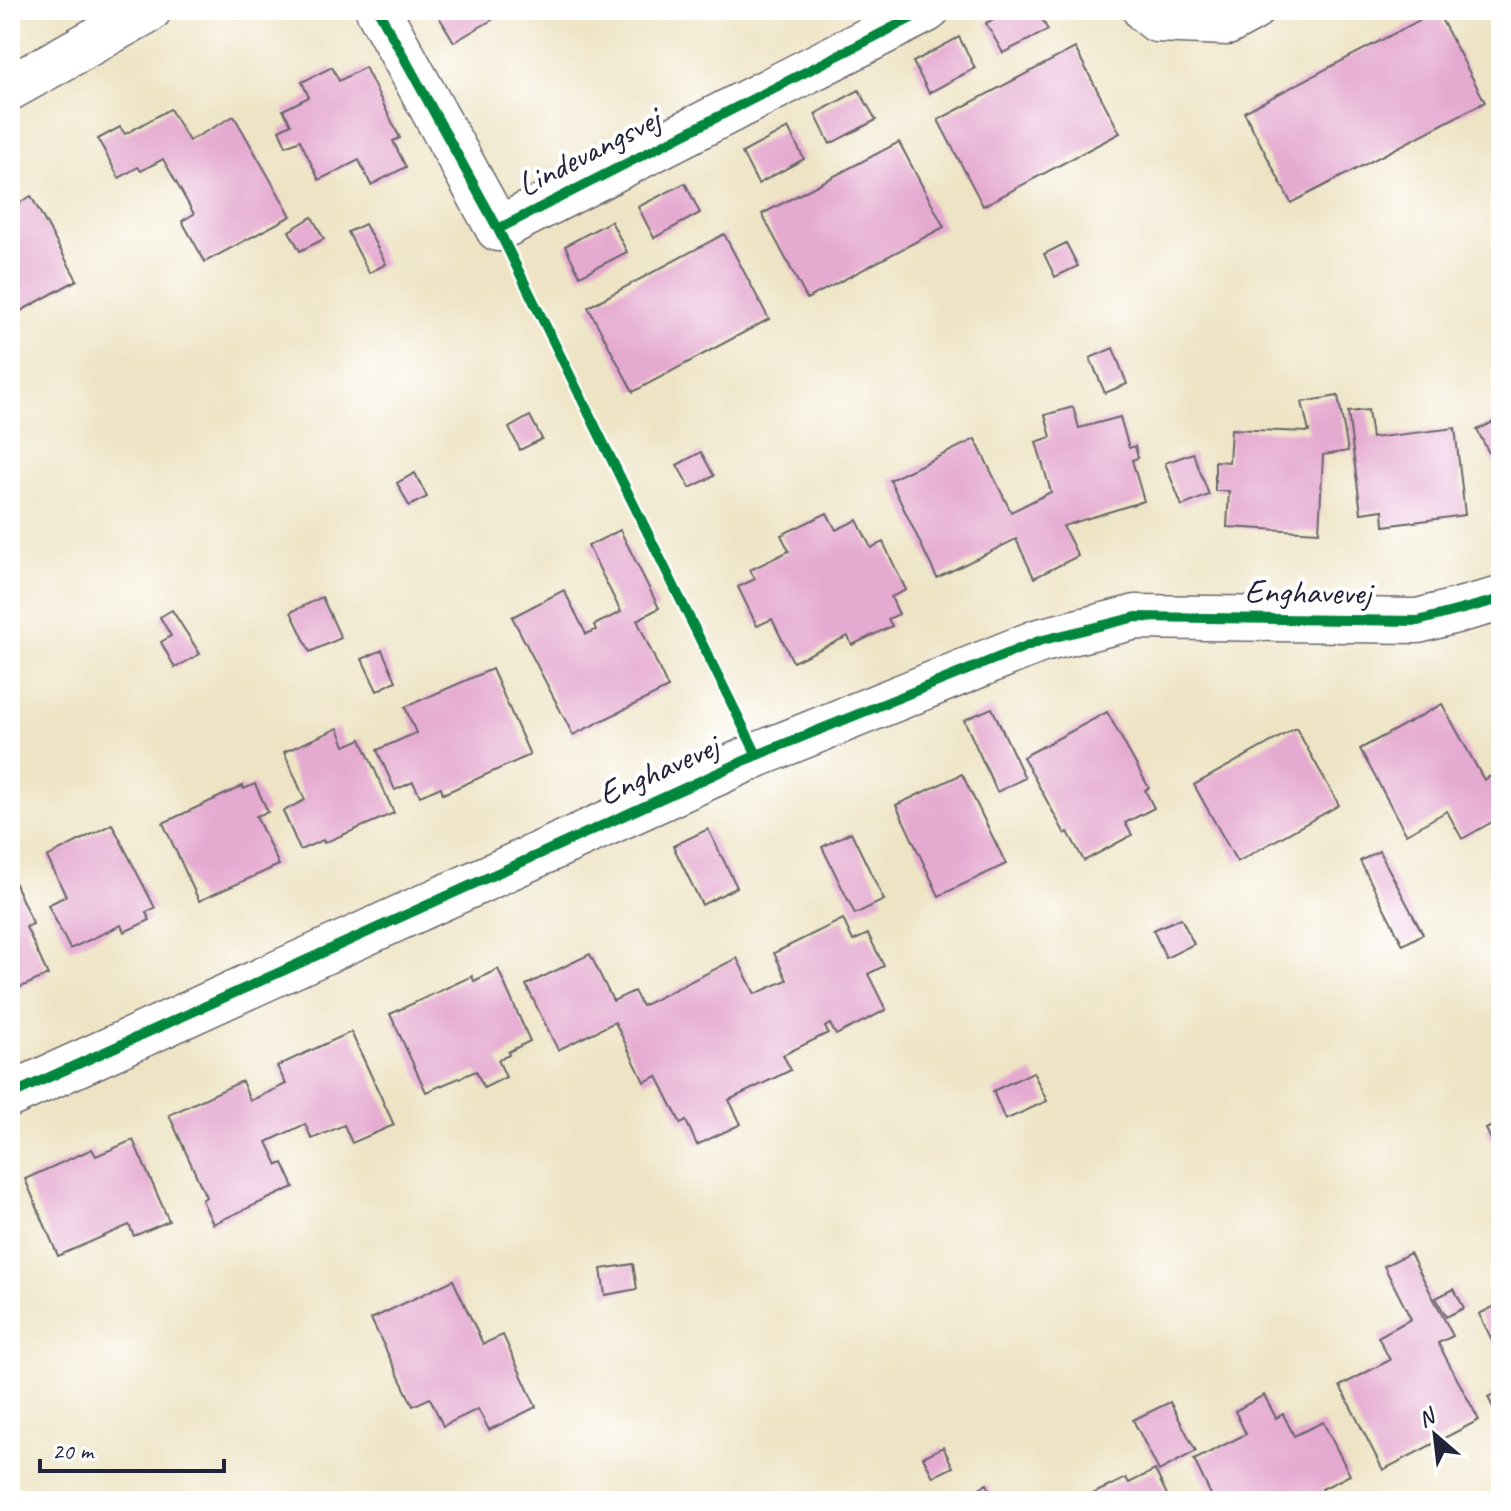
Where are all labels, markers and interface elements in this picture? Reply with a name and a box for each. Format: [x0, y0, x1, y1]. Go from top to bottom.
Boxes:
street label: Lindevangsvej [510, 95, 670, 206]
street label: Enghavevej [1244, 569, 1376, 614]
street label: Enghavevej [592, 722, 728, 815]
north arrow [1395, 1395, 1475, 1475]
text: N [1413, 1401, 1442, 1434]
scale bar [40, 1423, 224, 1473]
text: 20 m [52, 1436, 95, 1466]

